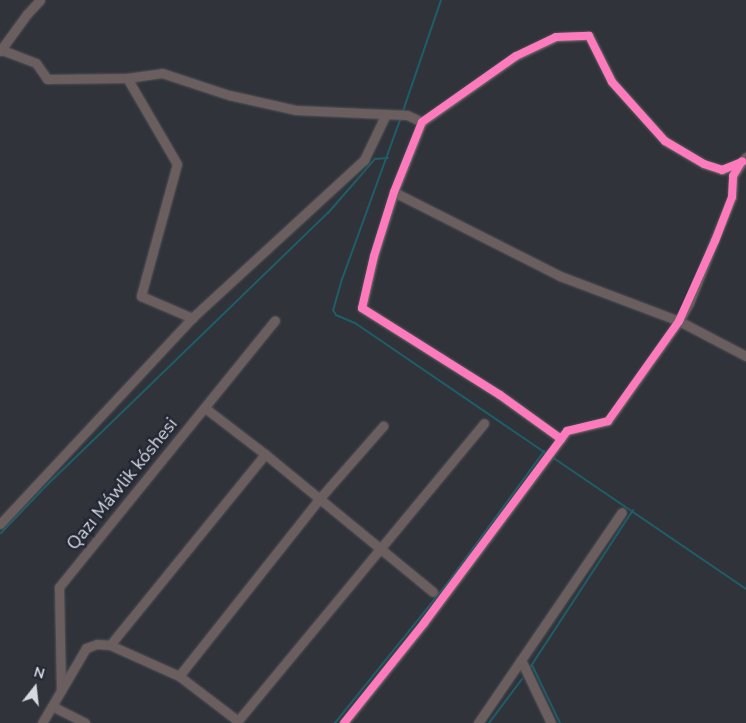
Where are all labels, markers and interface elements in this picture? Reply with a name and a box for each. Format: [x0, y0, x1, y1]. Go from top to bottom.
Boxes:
street label: Qazı Máwlik kóshesi [62, 414, 182, 554]
north arrow [10, 663, 60, 713]
text: N [32, 663, 47, 684]

